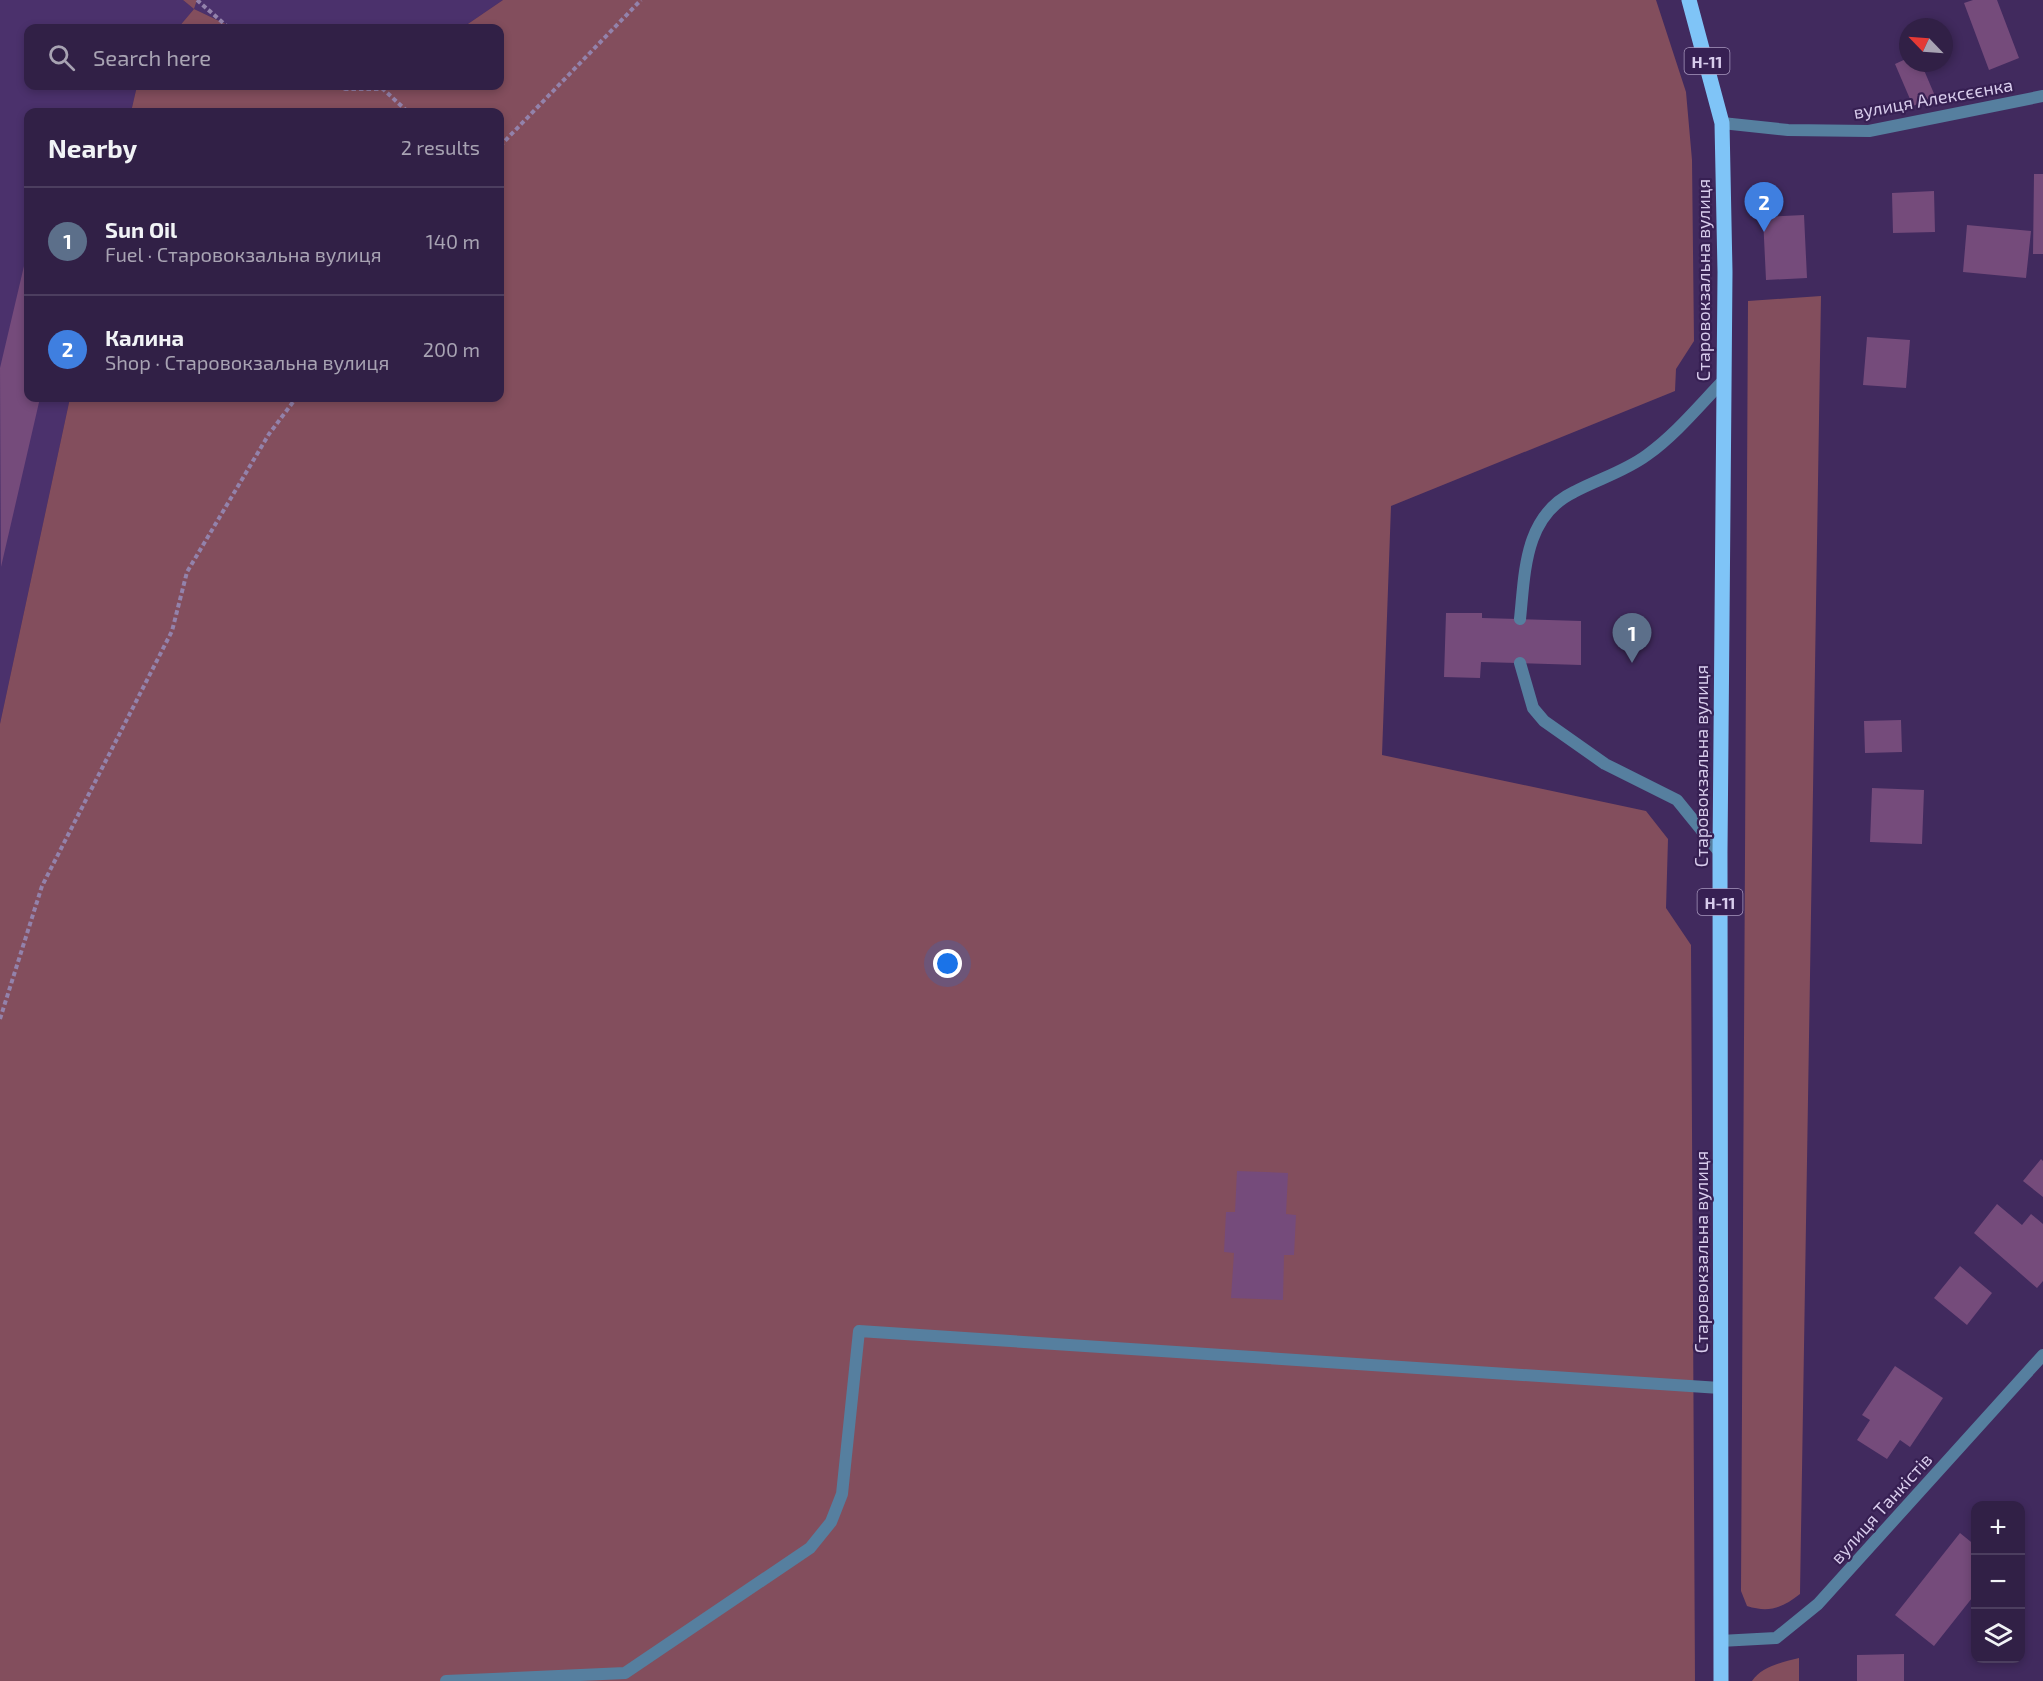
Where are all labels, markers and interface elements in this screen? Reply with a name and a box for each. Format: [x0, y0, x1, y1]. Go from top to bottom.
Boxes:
north arrow [1899, 18, 1953, 72]
search box [24, 24, 504, 90]
icon: search [45, 41, 78, 74]
text: Search here [93, 44, 211, 70]
road number: Н-11 [1684, 48, 1730, 74]
street label: вулиця Алексєєнка [1852, 73, 2014, 123]
text: Nearby [48, 132, 137, 163]
text: 2 results [401, 135, 480, 159]
street label: Старовокзальна вулиця [1692, 179, 1714, 381]
pin: 2 [1744, 182, 1784, 232]
text: Sun Oil [105, 216, 177, 242]
text: 1 [63, 229, 72, 253]
text: 140 m [426, 229, 480, 253]
text: Fuel · Старовокзальна вулиця [105, 242, 382, 266]
text: Калина [105, 324, 184, 350]
text: 2 [62, 337, 73, 361]
text: 200 m [423, 337, 480, 361]
text: Shop · Старовокзальна вулиця [105, 350, 389, 374]
pin: 1 [1612, 614, 1652, 663]
street label: Старовокзальна вулиця [1690, 665, 1712, 867]
road number: Н-11 [1698, 889, 1742, 915]
your location [933, 949, 962, 978]
street label: Старовокзальна вулиця [1690, 1151, 1712, 1353]
street label: вулиця Танкістів [1826, 1448, 1936, 1568]
map controls [1971, 1501, 2025, 1663]
button: + [1971, 1501, 2025, 1555]
button: − [1971, 1555, 2025, 1609]
button: layers [1971, 1609, 2025, 1663]

